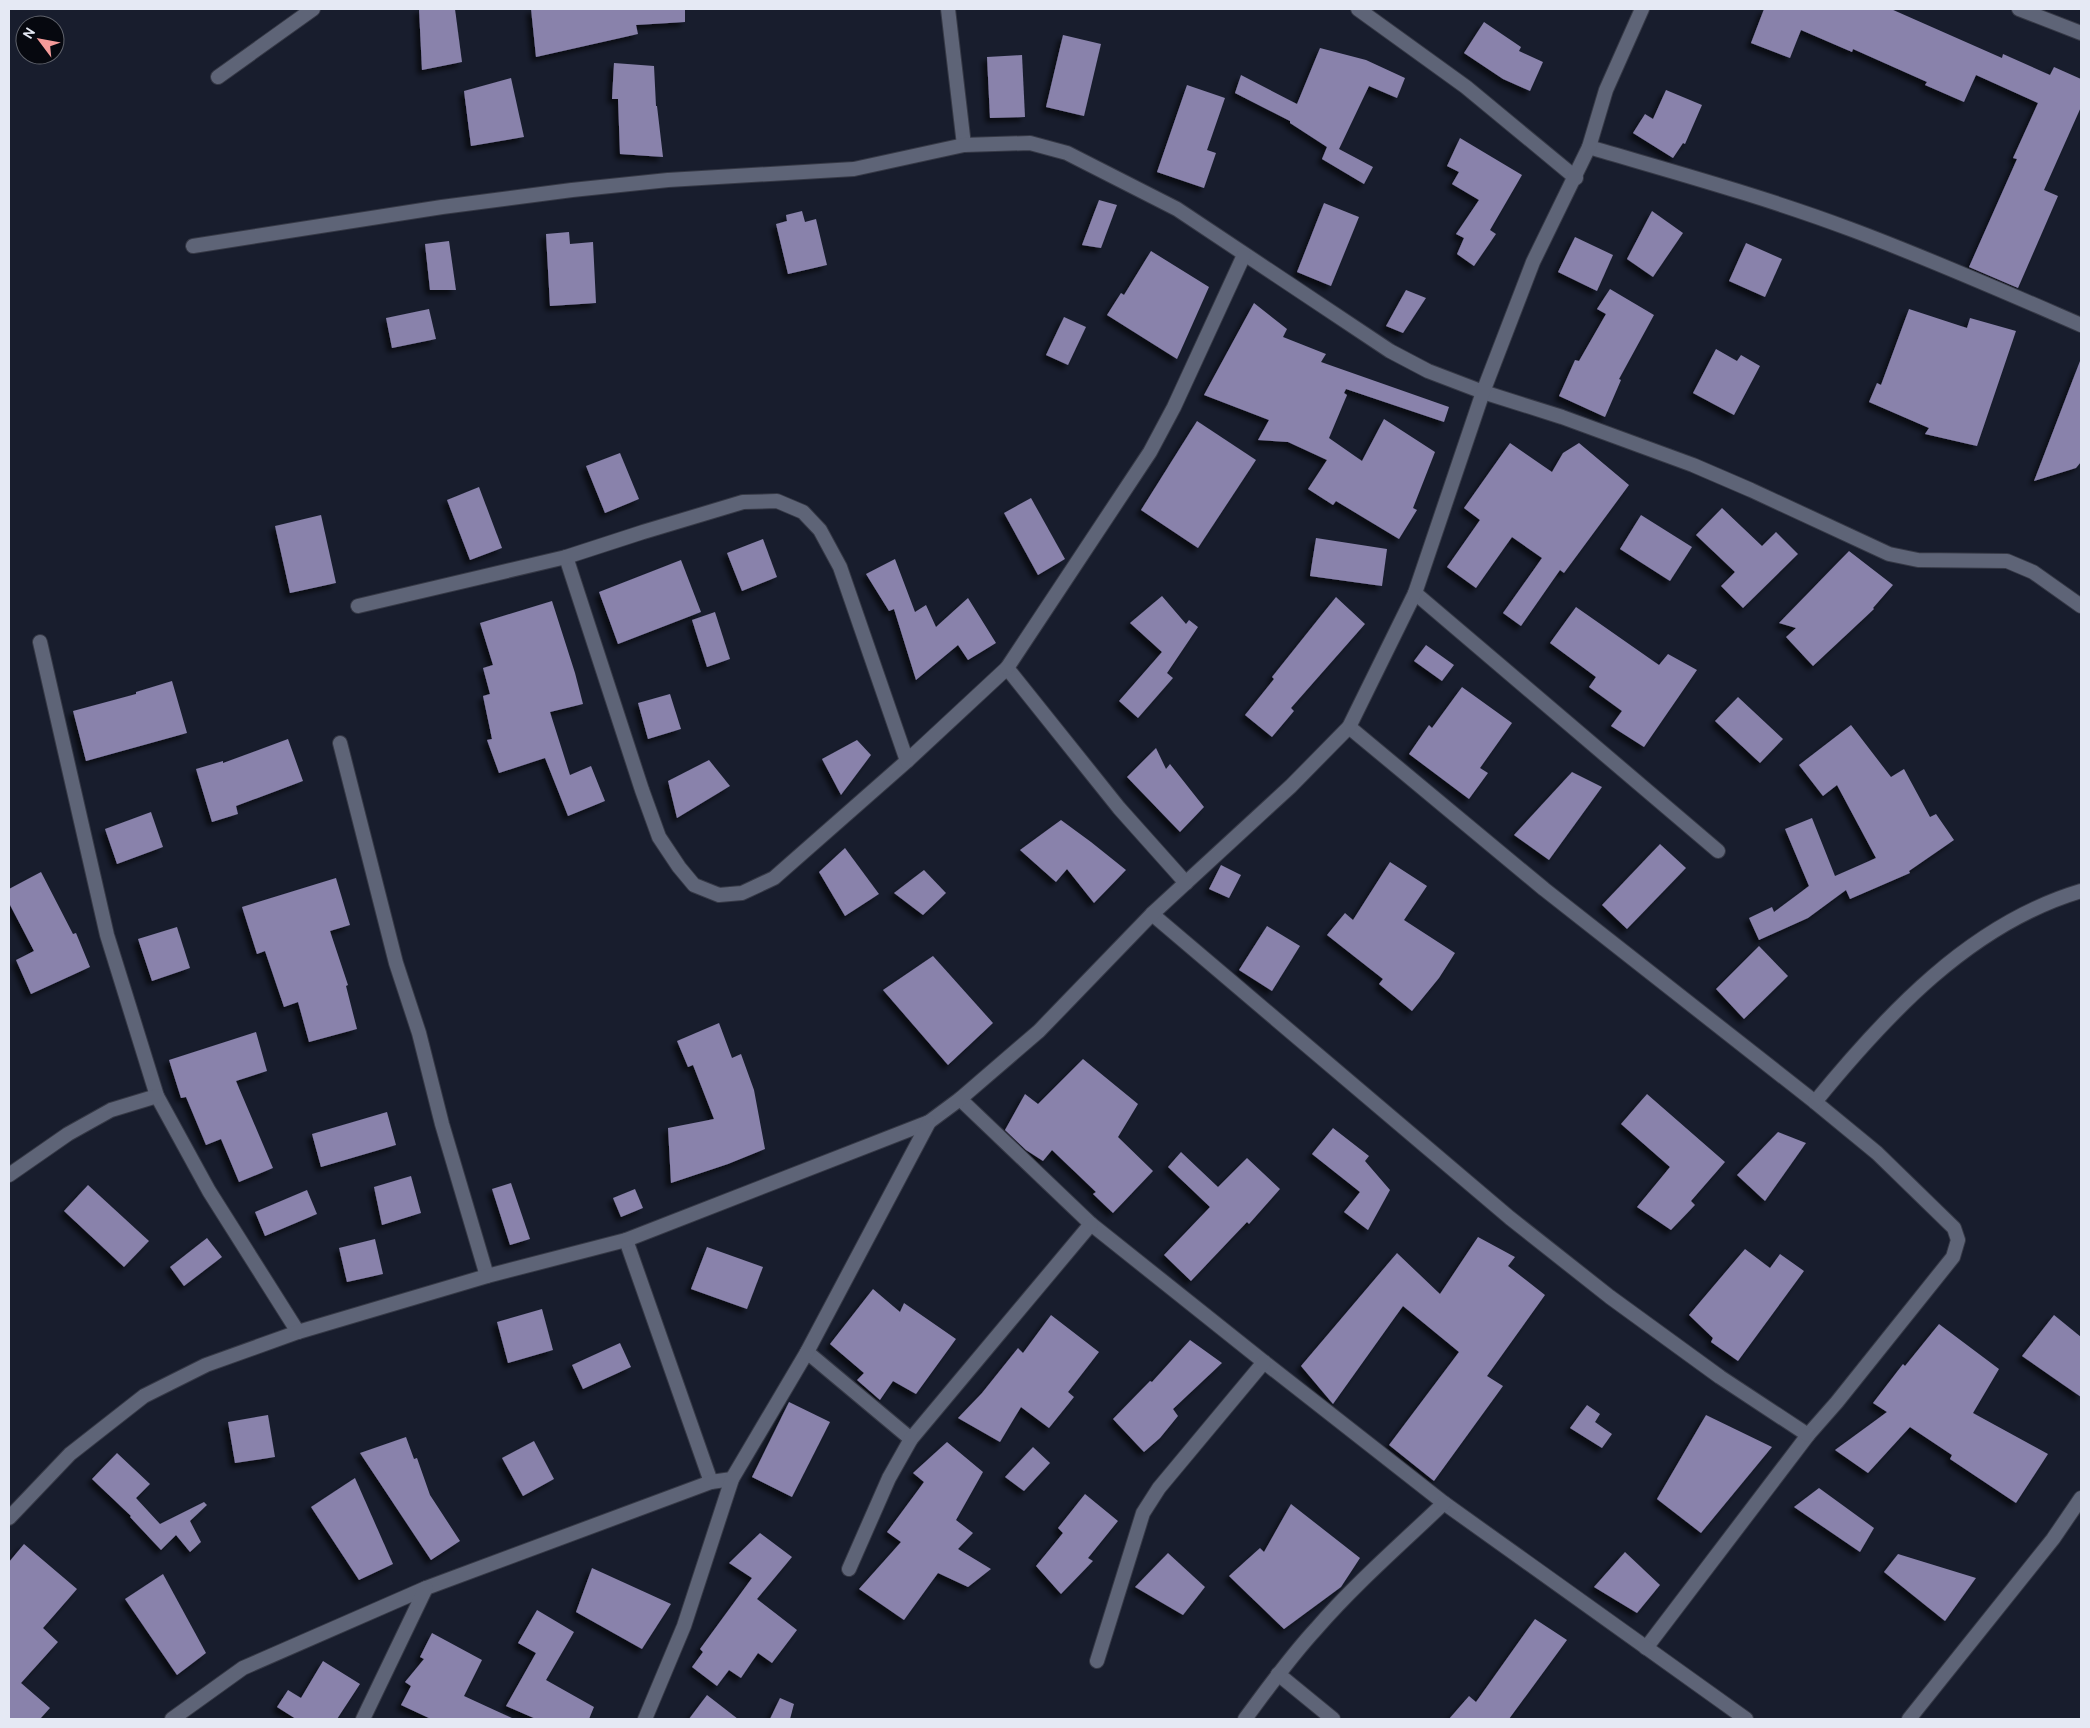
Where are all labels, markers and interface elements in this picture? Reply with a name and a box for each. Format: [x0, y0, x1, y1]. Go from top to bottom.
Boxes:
north arrow [15, 15, 65, 65]
text: N [19, 24, 39, 42]

